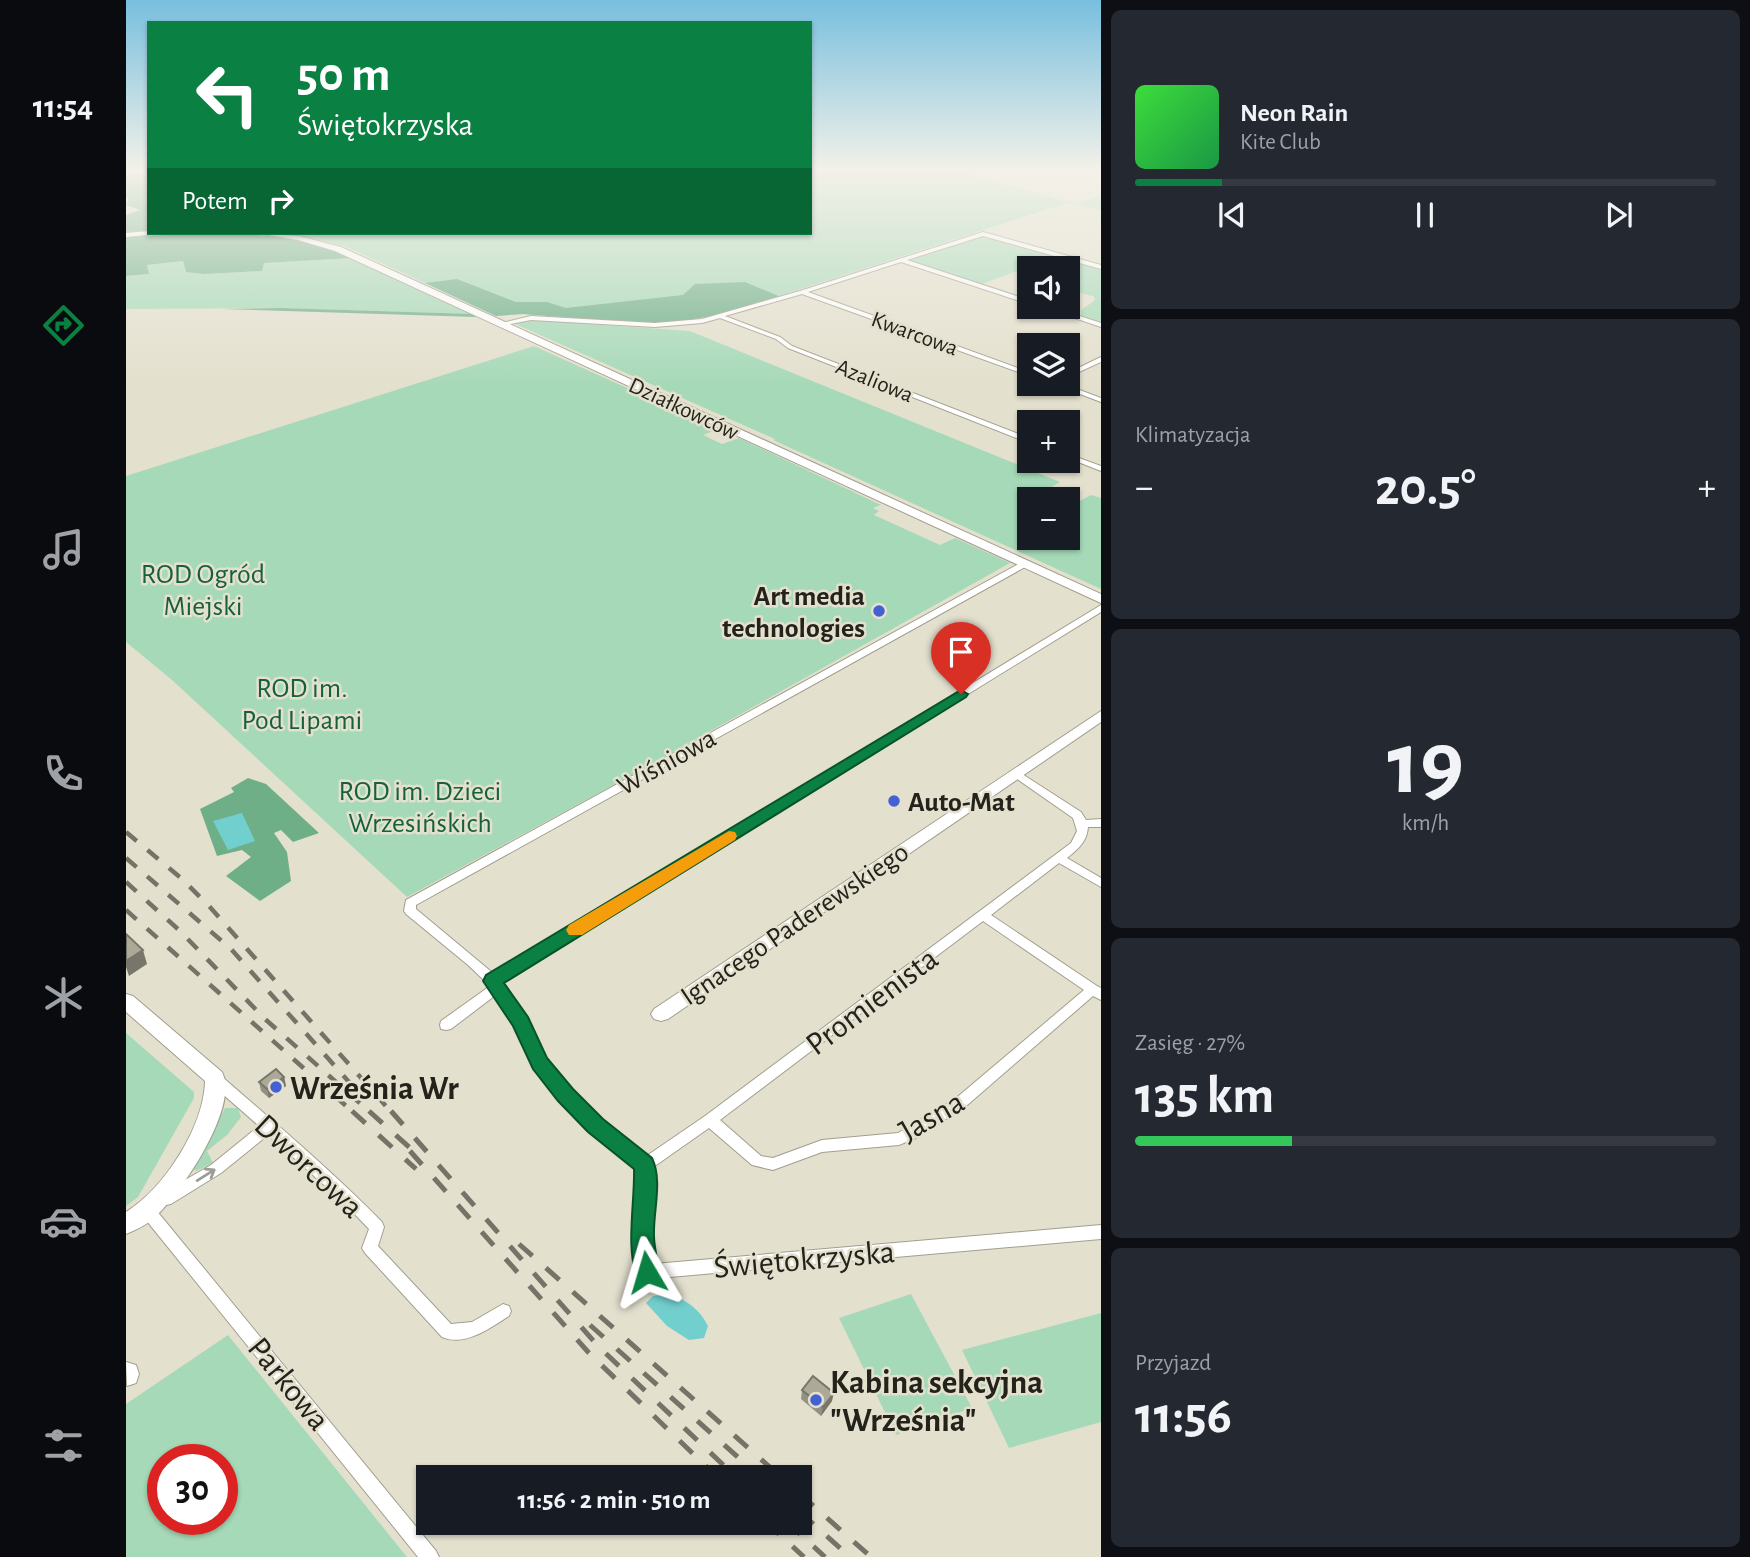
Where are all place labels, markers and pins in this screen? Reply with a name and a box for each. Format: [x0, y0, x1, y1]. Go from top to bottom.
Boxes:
place label: Art media technologies [722, 583, 865, 643]
marker: Art media technologies [871, 603, 887, 619]
pin [931, 622, 991, 694]
place label: Auto-Mat [908, 789, 1015, 817]
marker: Auto-Mat [886, 793, 902, 809]
place label: Września Wr [290, 1073, 459, 1106]
marker: Września Wr [268, 1079, 284, 1095]
place label: Kabina sekcyjna "Września" [830, 1367, 1043, 1438]
marker: Kabina sekcyjna "Września" [808, 1392, 824, 1408]

